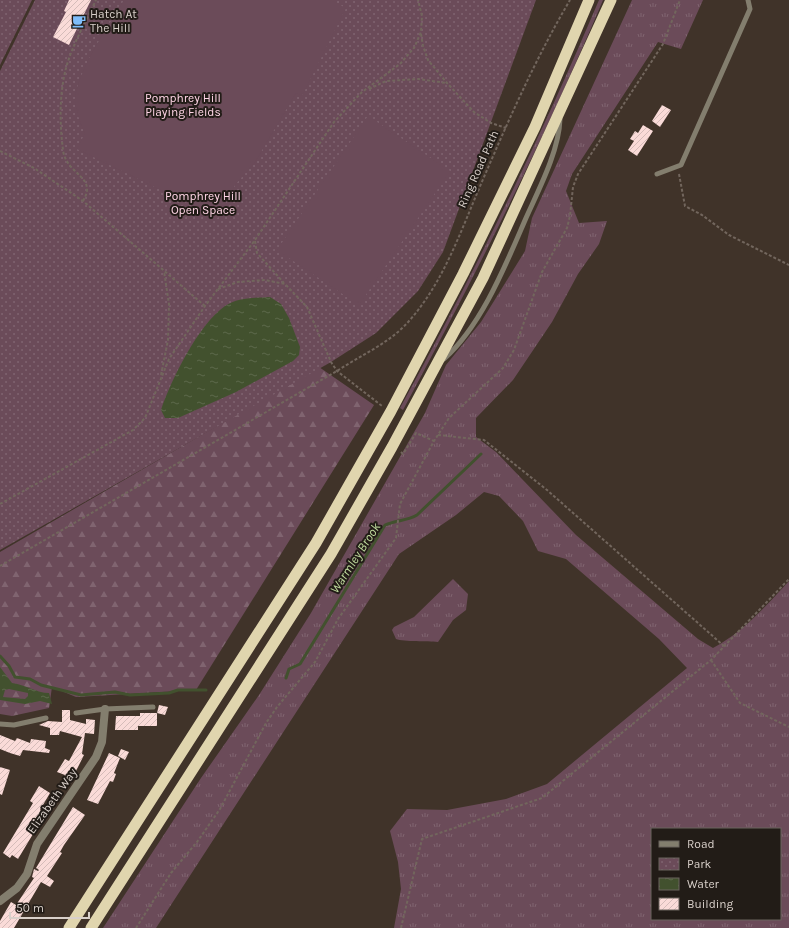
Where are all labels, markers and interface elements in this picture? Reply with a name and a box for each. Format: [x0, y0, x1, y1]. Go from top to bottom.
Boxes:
place label: Hatch At The Hill [90, 7, 137, 35]
cafe icon: Hatch At The Hill [71, 13, 87, 29]
park label: Pomphrey Hill Playing Fields [145, 91, 221, 119]
street label: Ring Road Path [455, 128, 501, 210]
park label: Pomphrey Hill Open Space [165, 189, 241, 217]
water label: Warmley Brook [327, 520, 384, 596]
street label: Elizabeth Way [24, 765, 80, 836]
legend [651, 828, 781, 920]
text: Road [687, 837, 715, 851]
text: Park [687, 857, 712, 871]
text: Water [687, 877, 720, 891]
scale bar [10, 894, 89, 920]
text: Building [687, 897, 734, 911]
text: 50 m [16, 901, 44, 915]

